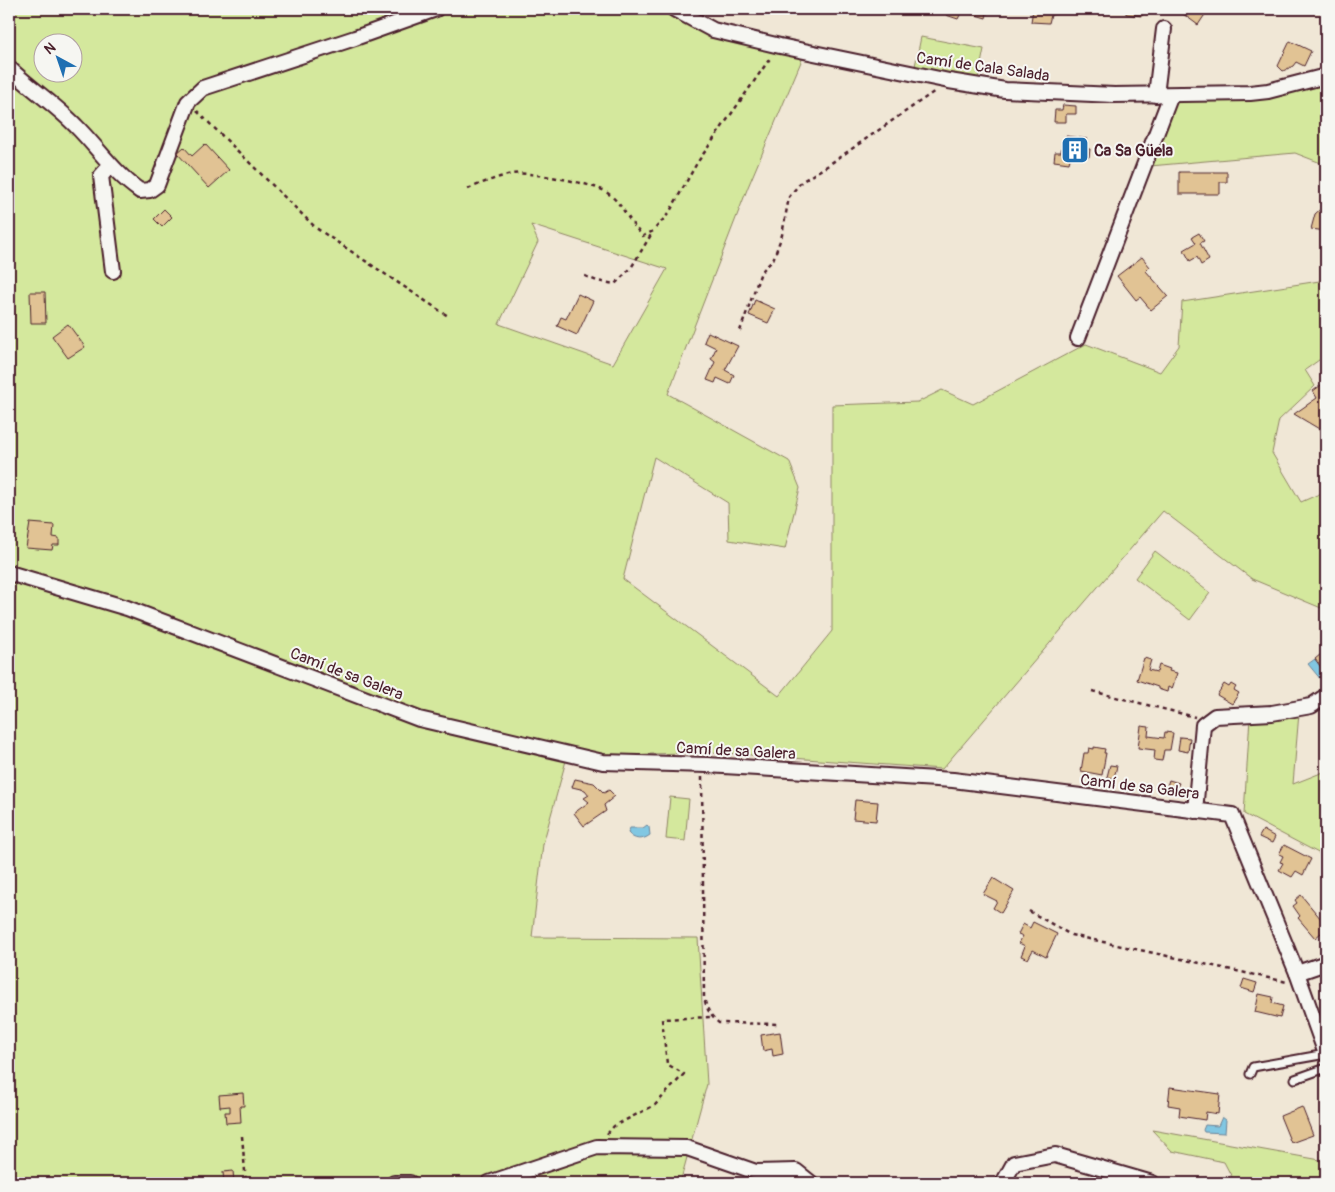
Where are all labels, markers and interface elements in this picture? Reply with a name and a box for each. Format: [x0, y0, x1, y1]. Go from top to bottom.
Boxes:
north arrow [32, 32, 82, 82]
text: N [41, 39, 59, 58]
street label: Camí de Cala Salada [915, 48, 1051, 86]
building icon: Ca Sa Güela [1060, 135, 1090, 165]
place label: Ca Sa Güela [1094, 141, 1174, 161]
street label: Camí de sa Galera [287, 643, 406, 705]
street label: Camí de sa Galera [676, 738, 796, 764]
street label: Camí de sa Galera [1079, 770, 1201, 804]

